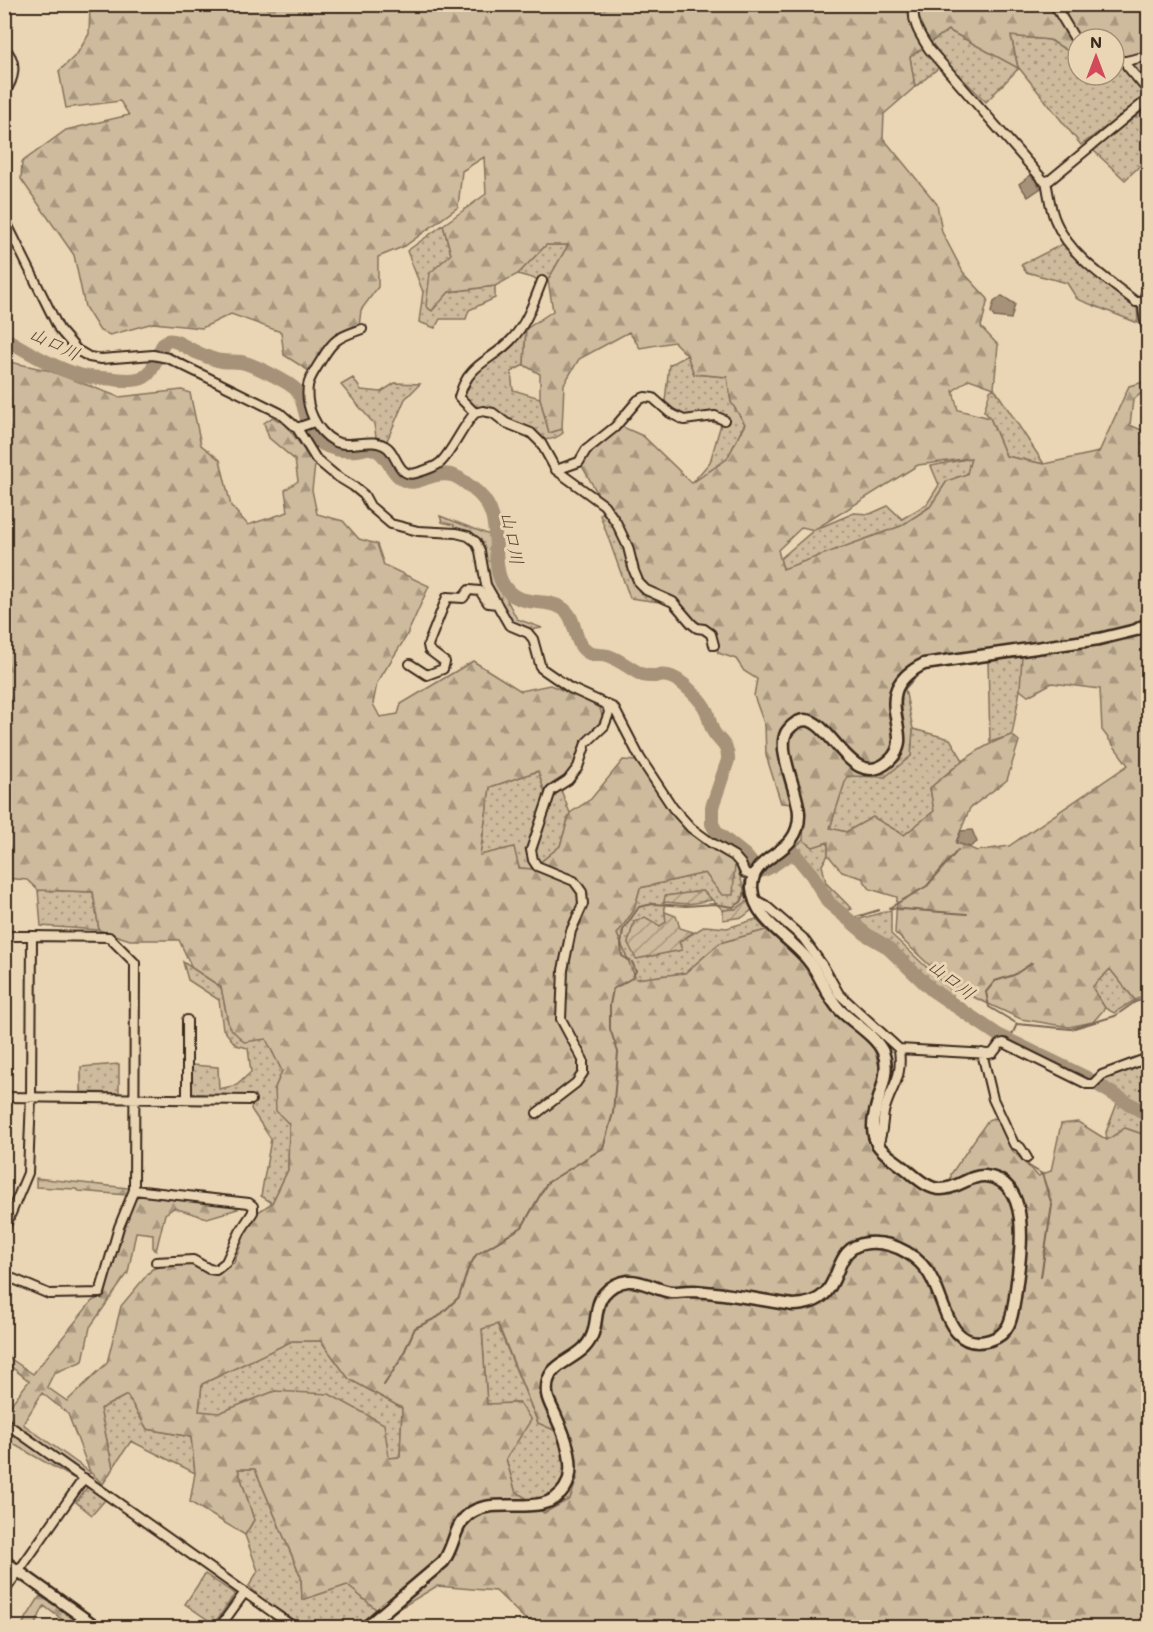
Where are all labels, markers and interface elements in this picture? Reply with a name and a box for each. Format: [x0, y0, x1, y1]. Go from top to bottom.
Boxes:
north arrow [1066, 27, 1126, 87]
text: N [1090, 31, 1102, 52]
water label: 山口川 [25, 320, 85, 366]
water label: 山口川 [496, 509, 530, 567]
water label: 山口川 [923, 953, 981, 1005]

